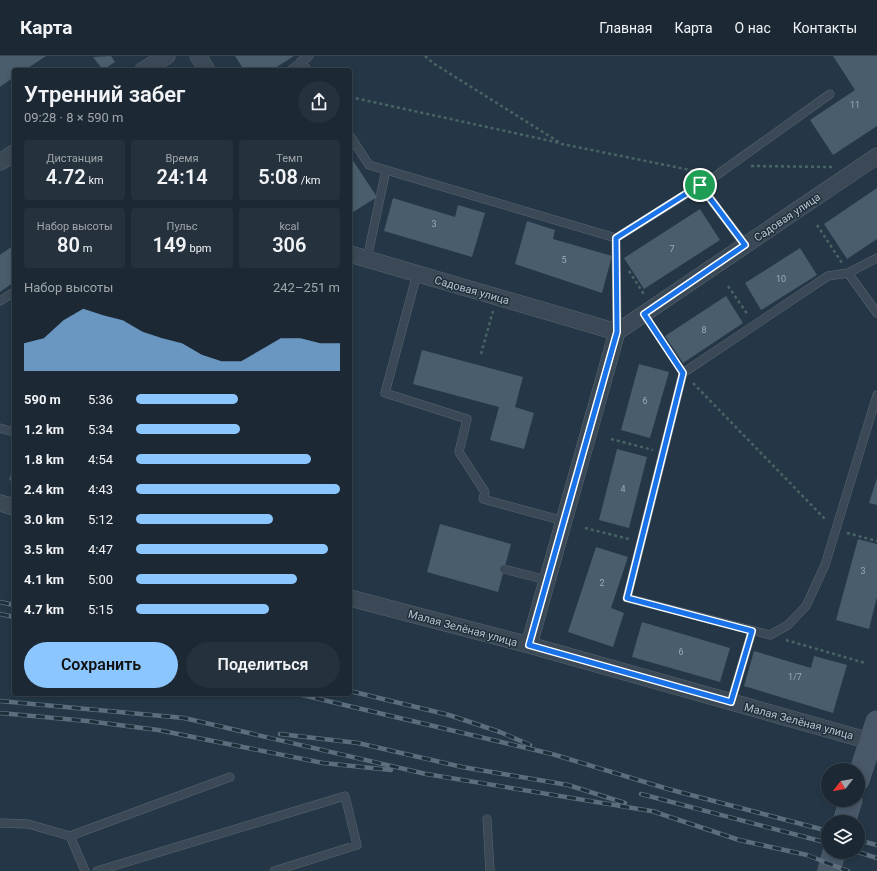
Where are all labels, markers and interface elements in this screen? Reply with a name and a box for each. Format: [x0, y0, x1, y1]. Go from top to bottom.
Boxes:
text: Карта [20, 16, 72, 39]
text: Главная [599, 20, 652, 36]
text: Карта [674, 20, 713, 36]
text: О нас [735, 20, 771, 36]
text: Контакты [793, 20, 857, 36]
button: share [298, 81, 340, 123]
text: Утренний забег [24, 82, 185, 107]
house number: 11 [850, 100, 860, 110]
text: 09:28 · 8 × 590 m [24, 110, 123, 125]
text: Дистанция [46, 152, 103, 165]
text: Время [165, 152, 199, 165]
text: Темп [276, 152, 303, 165]
text: 4.72 [46, 165, 86, 189]
text: 24:14 [156, 165, 208, 189]
text: 5:08 [258, 165, 298, 189]
pin [683, 168, 717, 202]
text: km [86, 174, 104, 187]
text: /km [298, 174, 320, 187]
icon: arrive [689, 174, 711, 196]
street label: Садовая улица [752, 190, 823, 244]
house number: 3 [431, 219, 437, 229]
text: Набор высоты [37, 220, 113, 233]
text: Пульс [167, 220, 197, 233]
text: kcal [279, 220, 299, 233]
text: 80 [57, 233, 80, 257]
text: 149 [152, 233, 187, 257]
text: 306 [272, 233, 306, 257]
text: m [80, 242, 92, 255]
text: bpm [187, 242, 212, 255]
house number: 7 [669, 244, 675, 254]
house number: 5 [561, 255, 567, 265]
street label: Садовая улица [433, 274, 511, 307]
house number: 10 [776, 274, 786, 284]
text: Набор высоты [24, 280, 113, 295]
text: 242–251 m [273, 280, 340, 295]
house number: 8 [701, 325, 707, 335]
text: 590 m [24, 392, 61, 407]
text: 5:36 [88, 392, 113, 407]
house number: 6 [642, 396, 648, 406]
text: 1.2 km [24, 422, 64, 437]
text: 5:34 [88, 422, 113, 437]
text: 1.8 km [24, 452, 64, 467]
text: 4:54 [88, 452, 113, 467]
text: 2.4 km [24, 482, 64, 497]
text: 4:43 [88, 482, 113, 497]
house number: 4 [620, 484, 626, 494]
text: 3.0 km [24, 512, 64, 527]
text: 5:12 [88, 512, 113, 527]
text: 3.5 km [24, 542, 64, 557]
text: 4:47 [88, 542, 113, 557]
house number: 3 [860, 566, 866, 576]
text: 4.1 km [24, 572, 64, 587]
text: 5:00 [88, 572, 113, 587]
house number: 2 [599, 578, 605, 588]
text: 4.7 km [24, 602, 64, 617]
text: 5:15 [88, 602, 113, 617]
street label: Малая Зелёная улица [407, 608, 519, 649]
button: Сохранить [24, 642, 178, 688]
button: Поделиться [186, 642, 340, 688]
house number: 6 [678, 647, 684, 657]
house number: 1/7 [788, 672, 802, 682]
street label: Малая Зелёная улица [743, 701, 855, 742]
north arrow [821, 763, 865, 807]
map controls [821, 763, 865, 859]
button: layers [821, 815, 865, 859]

